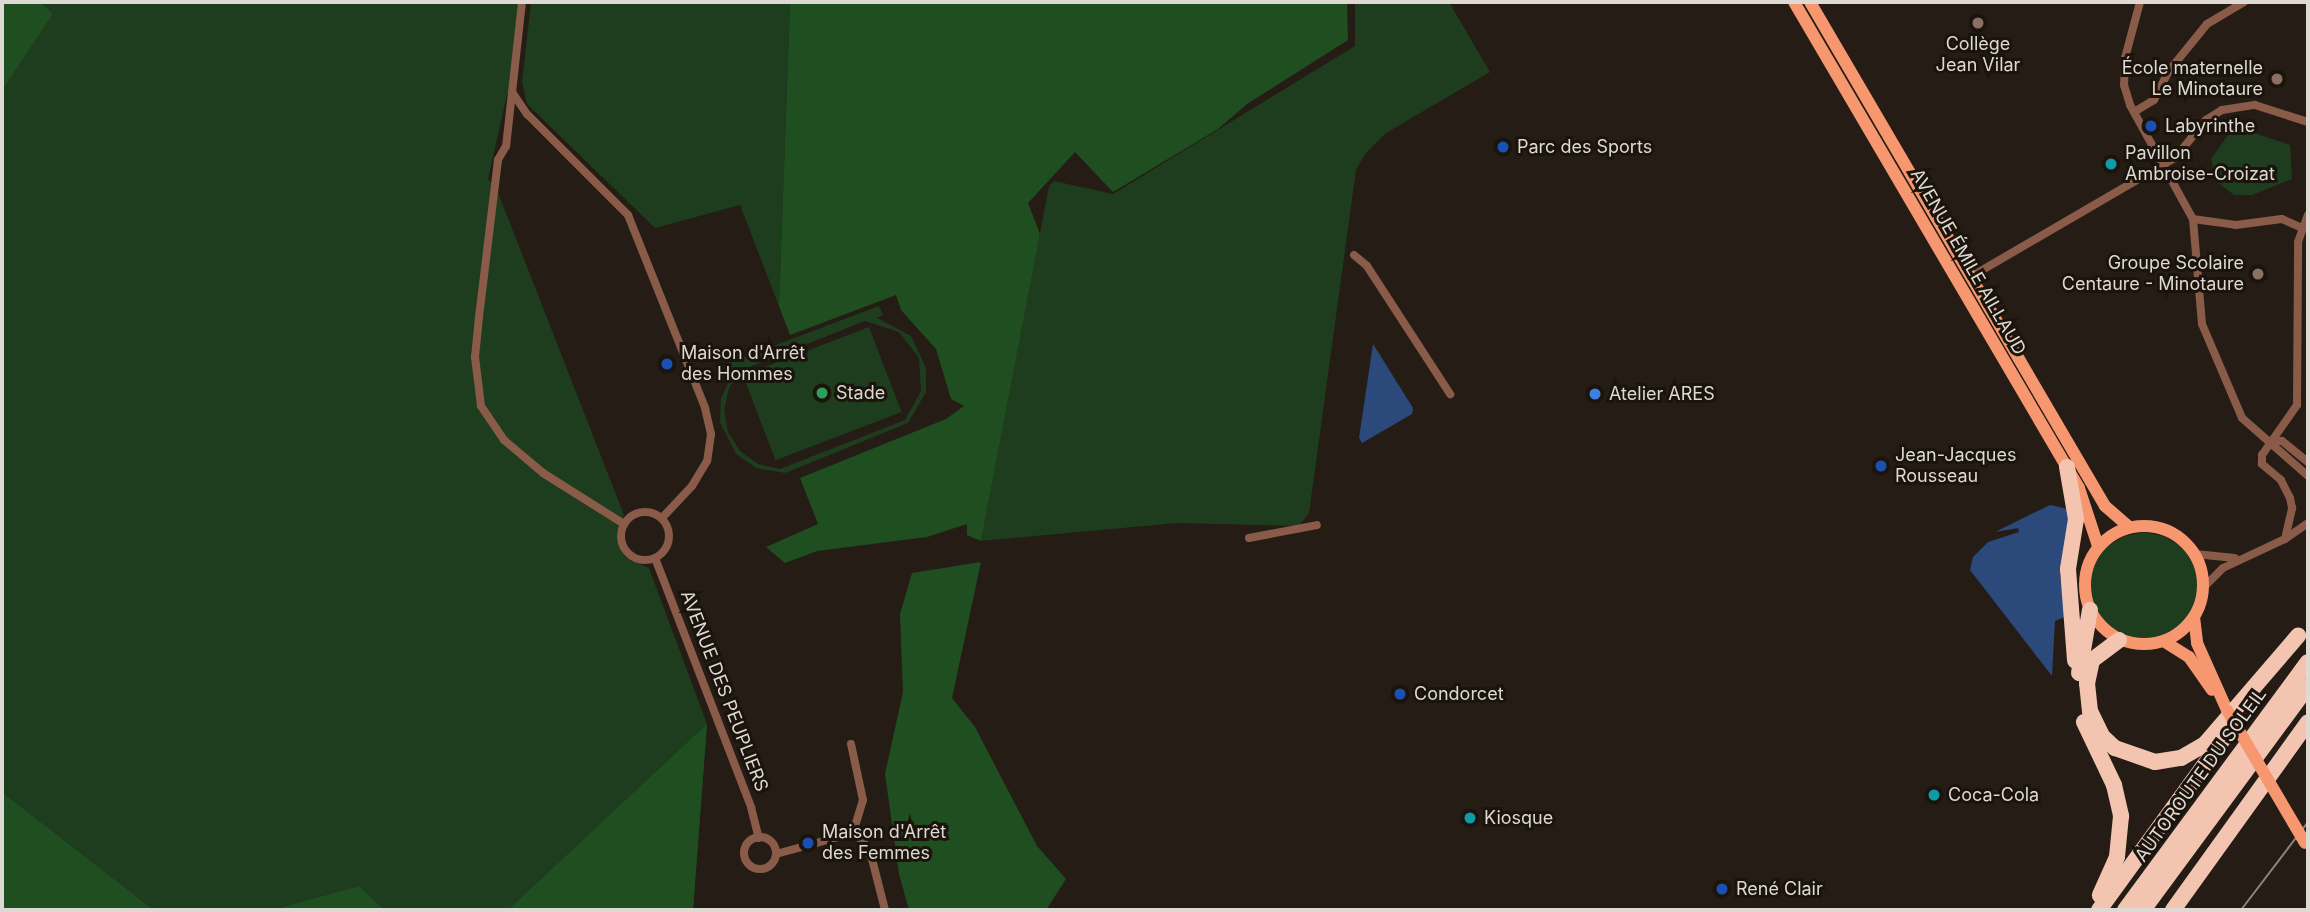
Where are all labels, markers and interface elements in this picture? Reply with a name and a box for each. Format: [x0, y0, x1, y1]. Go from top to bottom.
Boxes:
marker: Collège Jean Vilar [1970, 15, 1986, 31]
place label: Collège Jean Vilar [1936, 34, 2020, 76]
place label: École maternelle Le Minotaure [2122, 58, 2263, 100]
marker: École maternelle Le Minotaure [2269, 71, 2285, 87]
place label: Labyrinthe [2165, 115, 2255, 137]
marker: Labyrinthe [2143, 118, 2159, 134]
place label: Parc des Sports [1517, 136, 1652, 158]
marker: Parc des Sports [1495, 139, 1511, 155]
place label: Pavillon Ambroise-Croizat [2125, 143, 2275, 186]
marker: Pavillon Ambroise-Croizat [2103, 156, 2119, 172]
street label: AVENUE ÉMILE AILLAUD [1906, 165, 2030, 359]
place label: Groupe Scolaire Centaure - Minotaure [2062, 253, 2244, 296]
marker: Groupe Scolaire Centaure - Minotaure [2250, 266, 2266, 282]
place label: Maison d'Arrêt des Hommes [681, 343, 805, 386]
marker: Maison d'Arrêt des Hommes [659, 356, 675, 372]
place label: Stade [836, 382, 885, 404]
place label: Atelier ARES [1609, 383, 1715, 405]
marker: Stade [814, 385, 830, 401]
marker: Atelier ARES [1587, 386, 1603, 402]
place label: Jean-Jacques Rousseau [1895, 445, 2016, 488]
marker: Jean-Jacques Rousseau [1873, 458, 1889, 474]
street label: AVENUE DES PEUPLIERS [676, 587, 772, 795]
place label: Condorcet [1414, 683, 1504, 705]
street label: AUTOROUTE DU SOLEIL [2131, 684, 2271, 866]
marker: Condorcet [1392, 686, 1408, 702]
place label: Coca-Cola [1948, 784, 2039, 806]
marker: Coca-Cola [1926, 787, 1942, 803]
place label: Kiosque [1484, 807, 1553, 829]
marker: Kiosque [1462, 810, 1478, 826]
place label: Maison d'Arrêt des Femmes [822, 822, 946, 864]
marker: Maison d'Arrêt des Femmes [800, 835, 816, 851]
place label: René Clair [1736, 878, 1823, 900]
marker: René Clair [1714, 881, 1730, 897]

